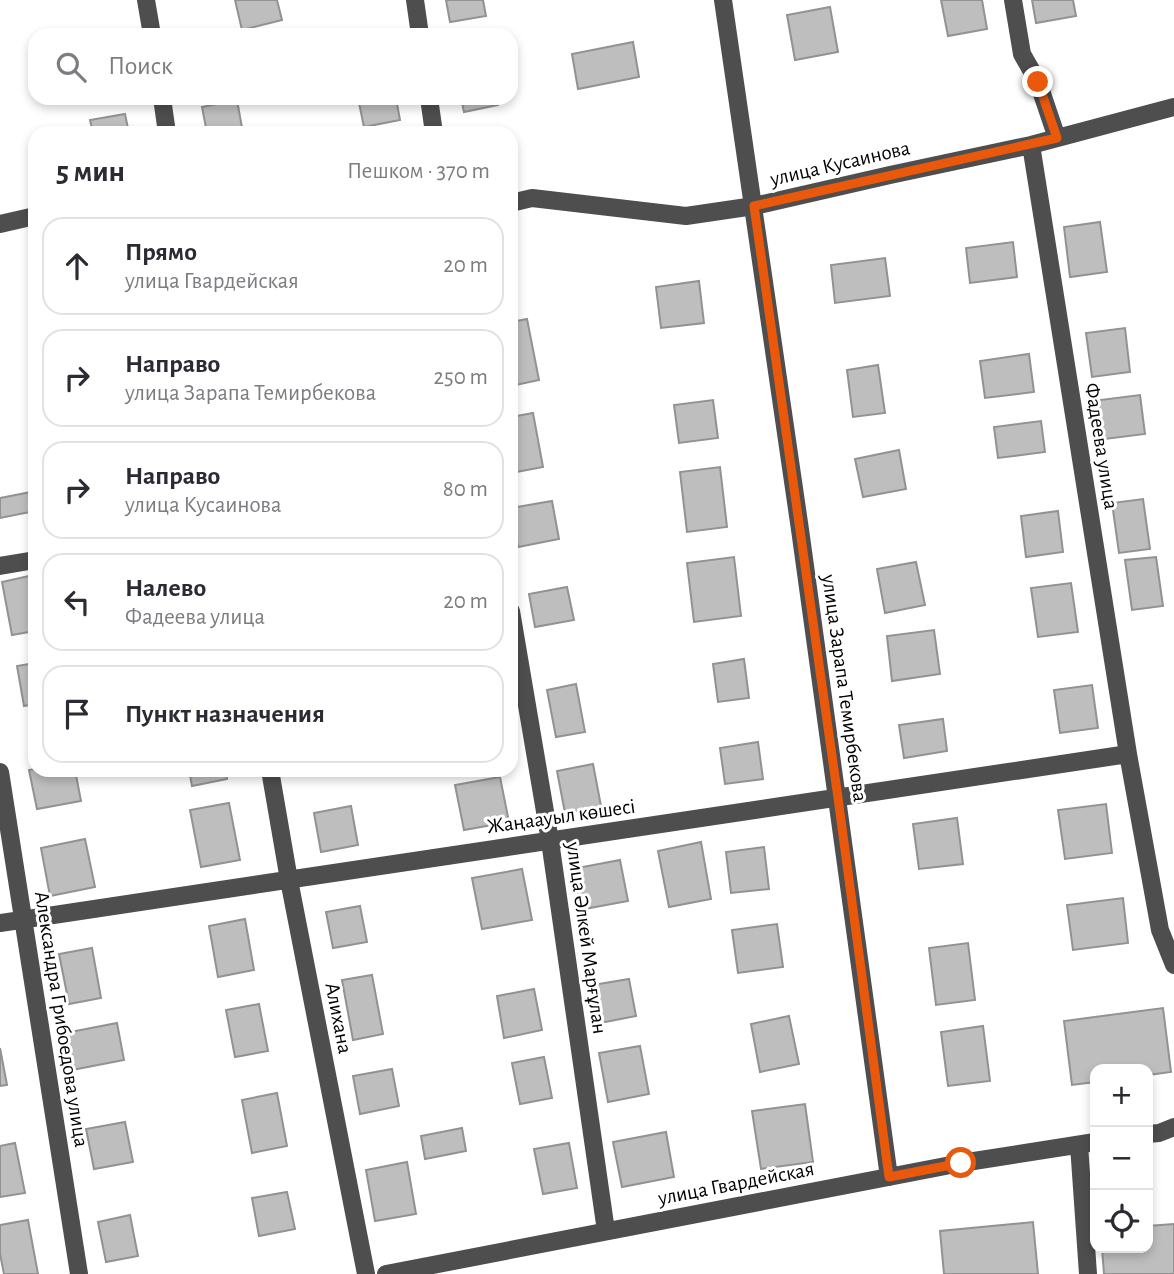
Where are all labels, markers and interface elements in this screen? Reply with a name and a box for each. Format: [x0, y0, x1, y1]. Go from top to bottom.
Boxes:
search box [28, 28, 518, 105]
icon: search [52, 48, 90, 86]
text: Поиск [108, 53, 173, 79]
route end [1022, 66, 1053, 97]
street label: улица Кусаинова [767, 137, 912, 190]
text: 5 мин [56, 157, 125, 187]
text: Пешком · 370 m [347, 160, 490, 183]
text: Прямо [125, 239, 197, 265]
icon: ahead [58, 247, 96, 285]
text: 20 m [443, 254, 488, 277]
text: улица Гвардейская [125, 270, 299, 293]
text: Направо [125, 351, 220, 377]
icon: right [58, 359, 96, 397]
text: 250 m [434, 366, 488, 389]
street label: Фадеева улица [1081, 381, 1122, 511]
text: улица Зарапа Темирбекова [125, 382, 376, 405]
text: Направо [125, 463, 220, 489]
icon: right [58, 471, 96, 509]
text: 80 m [443, 478, 488, 501]
text: улица Кусаинова [125, 494, 282, 517]
street label: улица Зарапа Темирбекова [818, 572, 871, 803]
text: Налево [125, 575, 206, 601]
icon: left [58, 583, 96, 621]
text: 20 m [443, 590, 488, 613]
text: Фадеева улица [125, 606, 265, 629]
icon: arrive [58, 695, 96, 733]
text: Пункт назначения [125, 701, 325, 727]
street label: Жаңаауыл көшесі [485, 796, 637, 837]
street label: улица Әлкей Марғұлан [562, 840, 610, 1035]
street label: Александра Грибоедова улица [31, 890, 92, 1149]
street label: Алихана [321, 981, 356, 1056]
map controls [1090, 1064, 1153, 1253]
button: + [1090, 1064, 1153, 1127]
button: − [1090, 1127, 1153, 1190]
route start [945, 1147, 976, 1178]
street label: улица Гвардейская [655, 1158, 816, 1209]
button: locate [1090, 1190, 1153, 1253]

